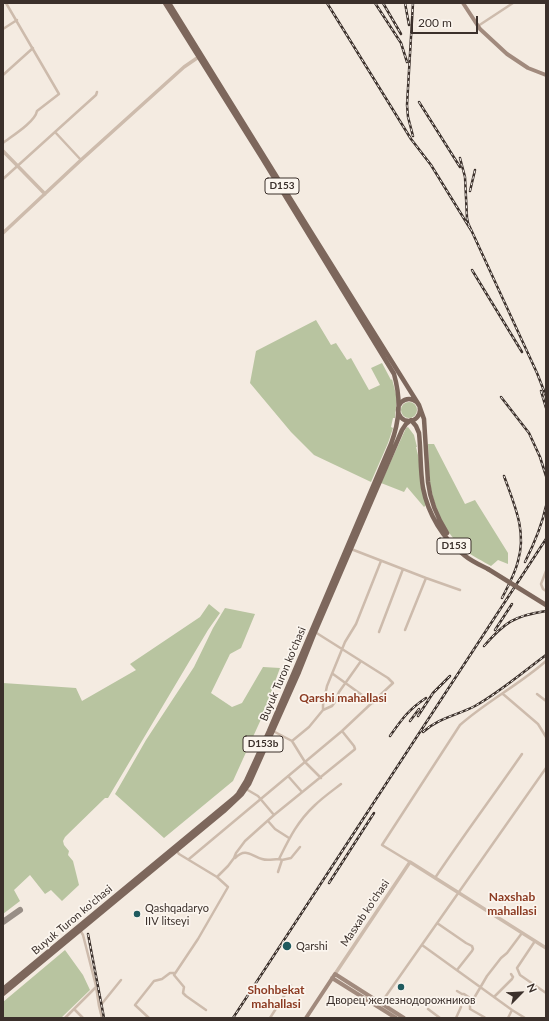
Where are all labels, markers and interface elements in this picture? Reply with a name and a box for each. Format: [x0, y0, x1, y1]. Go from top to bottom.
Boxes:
scale bar [413, 8, 480, 34]
text: 200 m [418, 15, 452, 30]
road number: D153 [265, 178, 299, 194]
road number: D153 [437, 538, 471, 554]
street label: Buyuk Turon ko'chasi [257, 625, 309, 723]
district label: Qarshi mahallasi [299, 691, 387, 705]
road number: D153b [243, 736, 283, 752]
street label: Masxab ko'chasi [338, 877, 392, 949]
street label: Buyuk Turon ko'chasi [29, 882, 115, 958]
district label: Naxshab mahallasi [487, 890, 537, 918]
place label: Qashqadaryo IIV litseyi [145, 901, 209, 927]
marker: Qashqadaryo IIV litseyi [132, 909, 142, 919]
place label: Qarshi [296, 939, 328, 953]
marker: Qarshi [281, 940, 293, 952]
north arrow [501, 973, 541, 1013]
text: N [525, 981, 540, 994]
marker: Дворец железнодорожников [396, 982, 406, 992]
district label: Shohbekat mahallasi [247, 983, 305, 1011]
place label: Дворец железнодорожников [327, 993, 475, 1007]

